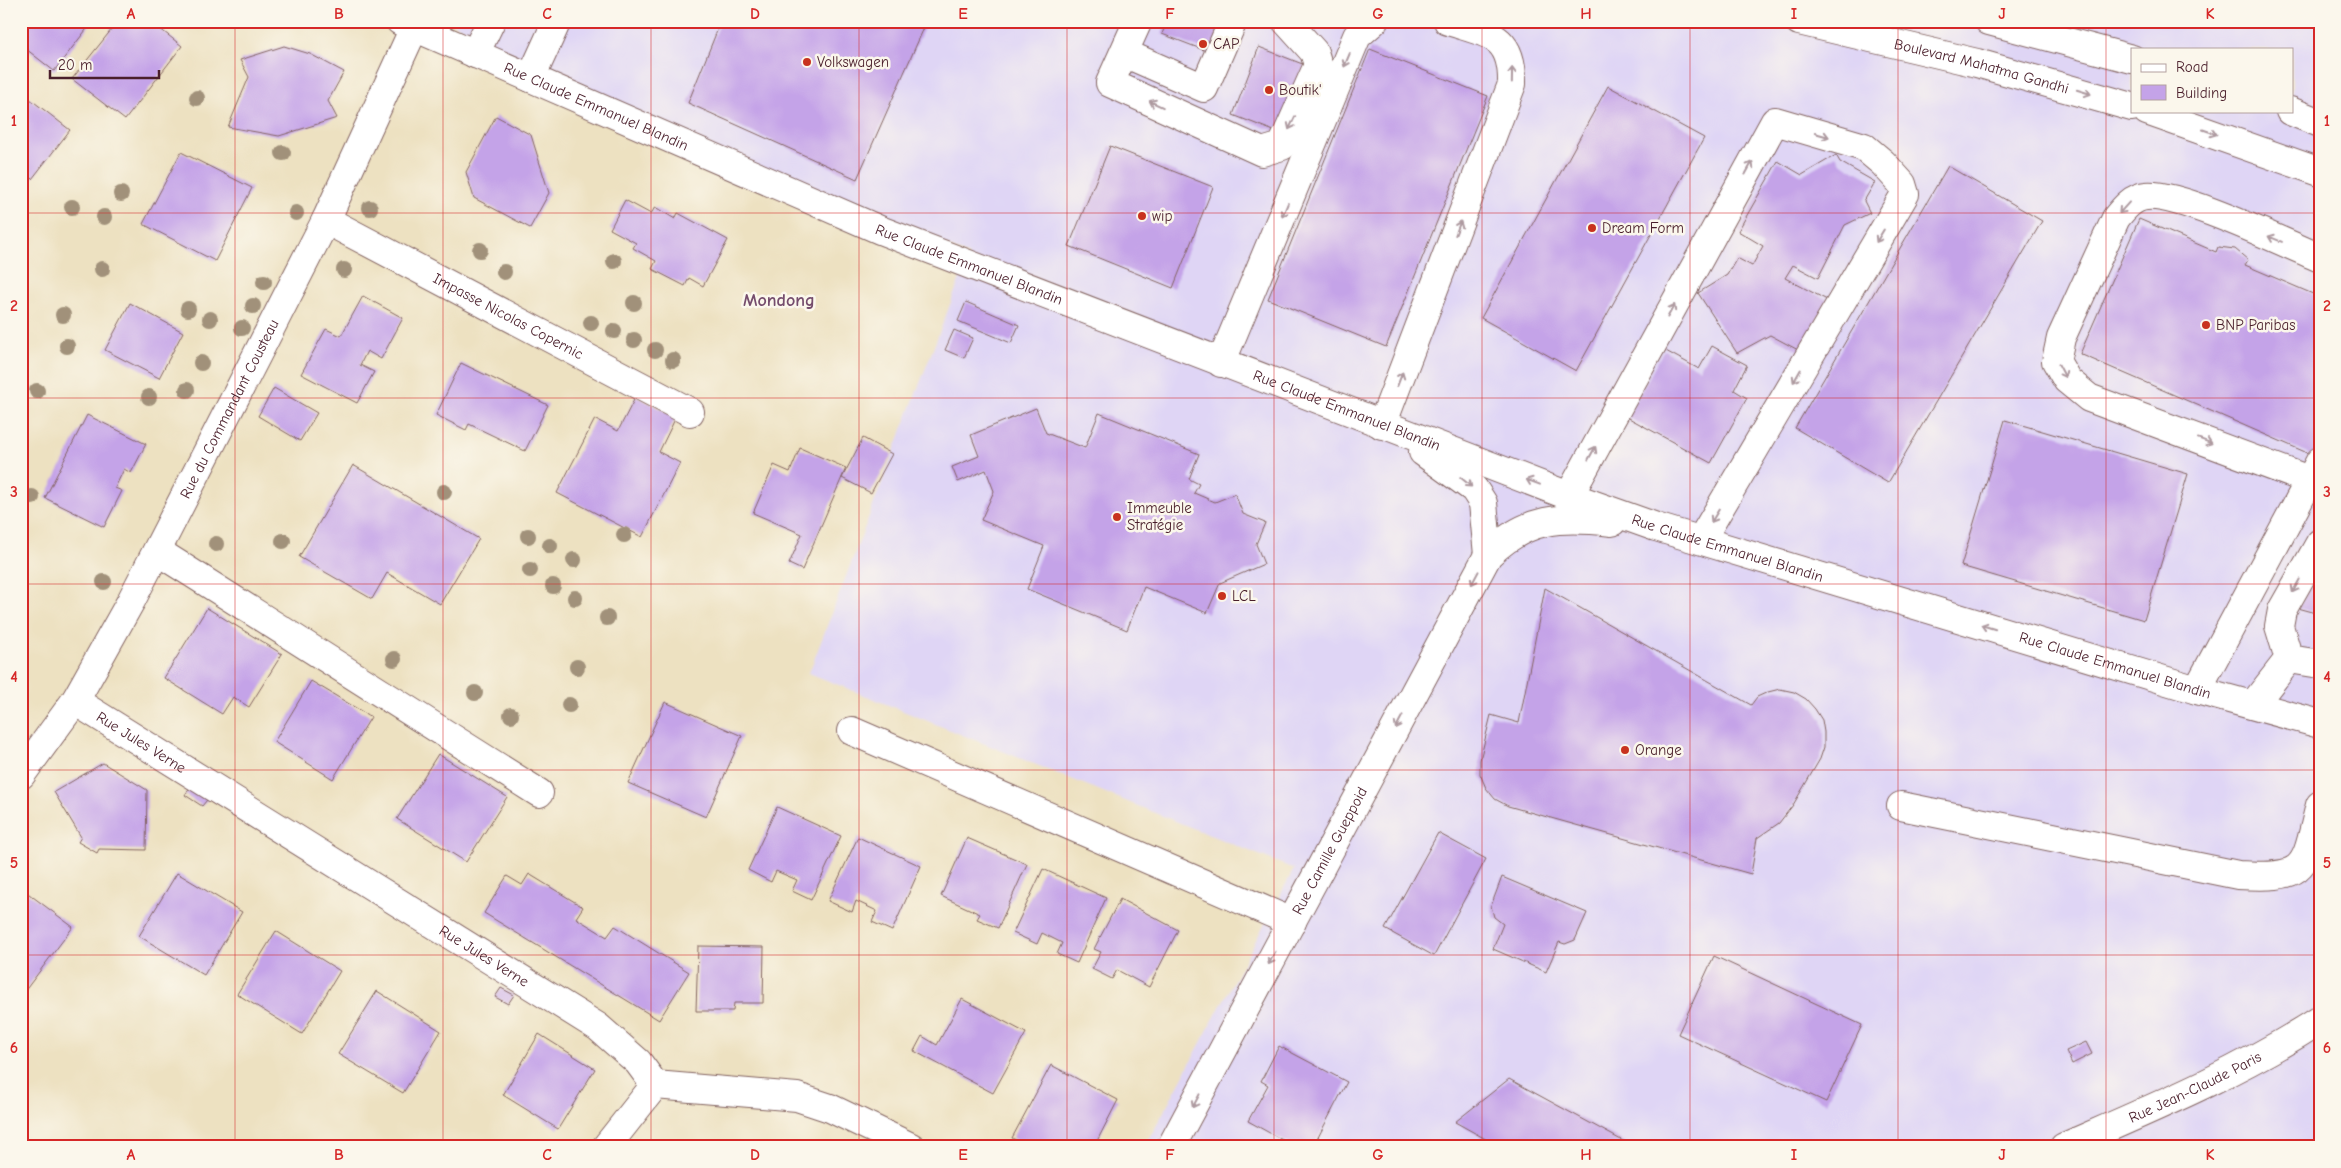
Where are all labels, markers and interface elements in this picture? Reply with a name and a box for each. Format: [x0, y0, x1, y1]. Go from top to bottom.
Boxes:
text: A [127, 5, 136, 23]
text: B [334, 5, 344, 23]
text: C [542, 5, 552, 23]
text: D [750, 5, 760, 23]
text: E [958, 5, 968, 23]
text: F [1165, 5, 1175, 23]
text: G [1372, 5, 1384, 23]
text: H [1580, 5, 1592, 23]
text: I [1791, 5, 1797, 23]
text: J [1998, 5, 2006, 23]
text: K [2205, 5, 2215, 23]
place label: CAP [1213, 35, 1240, 53]
street label: Boulevard Mahatma Gandhi [1892, 35, 2071, 98]
marker: CAP [1197, 38, 1209, 50]
scale bar [50, 48, 159, 80]
legend [2131, 48, 2294, 112]
one-way arrow [1342, 52, 1352, 67]
place label: Volkswagen [817, 53, 889, 71]
text: 20 m [58, 56, 92, 74]
marker: Volkswagen [801, 56, 813, 68]
street label: Rue Claude Emmanuel Blandin [501, 58, 691, 154]
text: Road [2176, 58, 2208, 76]
one-way arrow [1507, 67, 1517, 84]
place label: Boutik' [1279, 81, 1322, 99]
marker: Boutik' [1263, 84, 1275, 96]
text: Building [2176, 84, 2227, 102]
one-way arrow [2075, 87, 2091, 97]
one-way arrow [1149, 99, 1164, 109]
text: 1 [11, 112, 17, 130]
text: 1 [2324, 112, 2330, 130]
one-way arrow [1287, 115, 1297, 130]
one-way arrow [2202, 128, 2217, 137]
one-way arrow [1814, 130, 1830, 140]
one-way arrow [1744, 161, 1754, 176]
one-way arrow [1279, 202, 1289, 217]
one-way arrow [2119, 202, 2130, 215]
place label: wip [1152, 207, 1172, 225]
marker: wip [1136, 210, 1148, 222]
place label: Dream Form [1602, 219, 1684, 237]
street label: Rue Claude Emmanuel Blandin [873, 220, 1065, 309]
one-way arrow [1454, 220, 1463, 235]
marker: Dream Form [1586, 222, 1598, 234]
one-way arrow [1875, 228, 1885, 243]
one-way arrow [2268, 234, 2283, 243]
street label: Impasse Nicolas Copernic [430, 269, 586, 363]
district label: Mondong [743, 290, 815, 311]
text: 2 [10, 297, 18, 315]
text: 2 [2323, 297, 2331, 315]
one-way arrow [1666, 304, 1676, 318]
street label: Rue du Commandant Cousteau [176, 316, 283, 502]
place label: BNP Paribas [2216, 316, 2295, 334]
marker: BNP Paribas [2200, 319, 2212, 331]
one-way arrow [2057, 364, 2067, 379]
street label: Rue Claude Emmanuel Blandin [1251, 366, 1443, 455]
one-way arrow [1792, 368, 1802, 382]
one-way arrow [1396, 372, 1405, 388]
one-way arrow [2197, 437, 2212, 446]
one-way arrow [1588, 446, 1597, 461]
one-way arrow [1459, 476, 1472, 487]
one-way arrow [1526, 477, 1541, 486]
text: 3 [10, 483, 18, 501]
text: 3 [2323, 483, 2331, 501]
place label: Immeuble Stratégie [1127, 499, 1192, 534]
one-way arrow [1710, 508, 1720, 522]
street label: Rue Claude Emmanuel Blandin [1629, 510, 1825, 586]
marker: Immeuble Stratégie [1111, 511, 1123, 523]
one-way arrow [1470, 571, 1480, 586]
one-way arrow [2291, 578, 2301, 593]
place label: LCL [1232, 587, 1256, 605]
marker: LCL [1216, 590, 1228, 602]
one-way arrow [1980, 621, 1996, 631]
street label: Rue Claude Emmanuel Blandin [2017, 628, 2213, 702]
text: 4 [10, 668, 18, 686]
text: 4 [2323, 668, 2331, 686]
street label: Rue Jules Verne [93, 708, 190, 777]
one-way arrow [1393, 714, 1403, 729]
place label: Orange [1635, 741, 1682, 759]
marker: Orange [1619, 744, 1631, 756]
street label: Rue Camille Gueppoid [1288, 784, 1371, 918]
text: 5 [10, 854, 18, 872]
text: 5 [2323, 854, 2331, 872]
street label: Rue Jules Verne [436, 921, 533, 991]
one-way arrow [1267, 950, 1277, 965]
text: 6 [10, 1039, 18, 1057]
text: 6 [2323, 1039, 2331, 1057]
street label: Rue Jean-Claude Paris [2126, 1048, 2265, 1127]
one-way arrow [1191, 1093, 1200, 1108]
text: A [127, 1146, 136, 1164]
text: B [334, 1146, 344, 1164]
text: C [542, 1146, 552, 1164]
text: D [750, 1146, 760, 1164]
text: E [958, 1146, 968, 1164]
text: F [1165, 1146, 1175, 1164]
text: G [1372, 1146, 1384, 1164]
text: H [1580, 1146, 1592, 1164]
text: I [1791, 1146, 1797, 1164]
text: J [1998, 1146, 2006, 1164]
text: K [2205, 1146, 2215, 1164]

